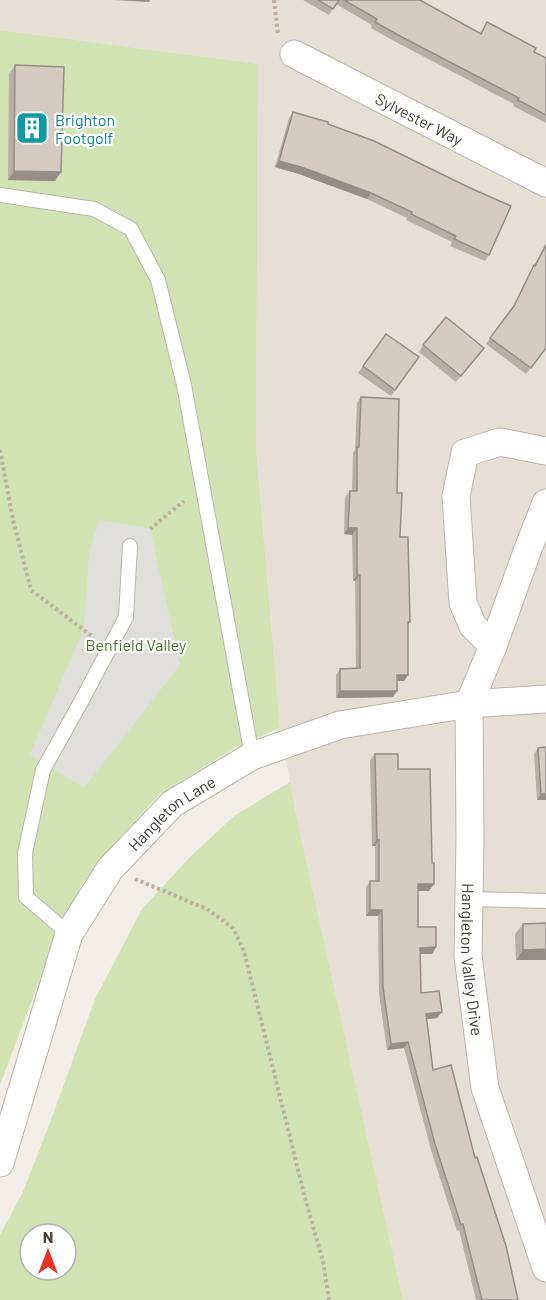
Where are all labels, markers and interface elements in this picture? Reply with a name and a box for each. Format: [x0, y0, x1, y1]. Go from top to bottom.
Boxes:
street label: Sylvester Way [373, 88, 467, 149]
building icon: Brighton Footgolf [14, 110, 50, 146]
place label: Brighton Footgolf [55, 110, 115, 147]
park label: Benfield Valley [85, 635, 187, 654]
street label: Hangleton Lane [124, 771, 218, 854]
street label: Hangleton Valley Drive [458, 883, 488, 1037]
north arrow [18, 1222, 78, 1282]
text: N [43, 1227, 53, 1246]

